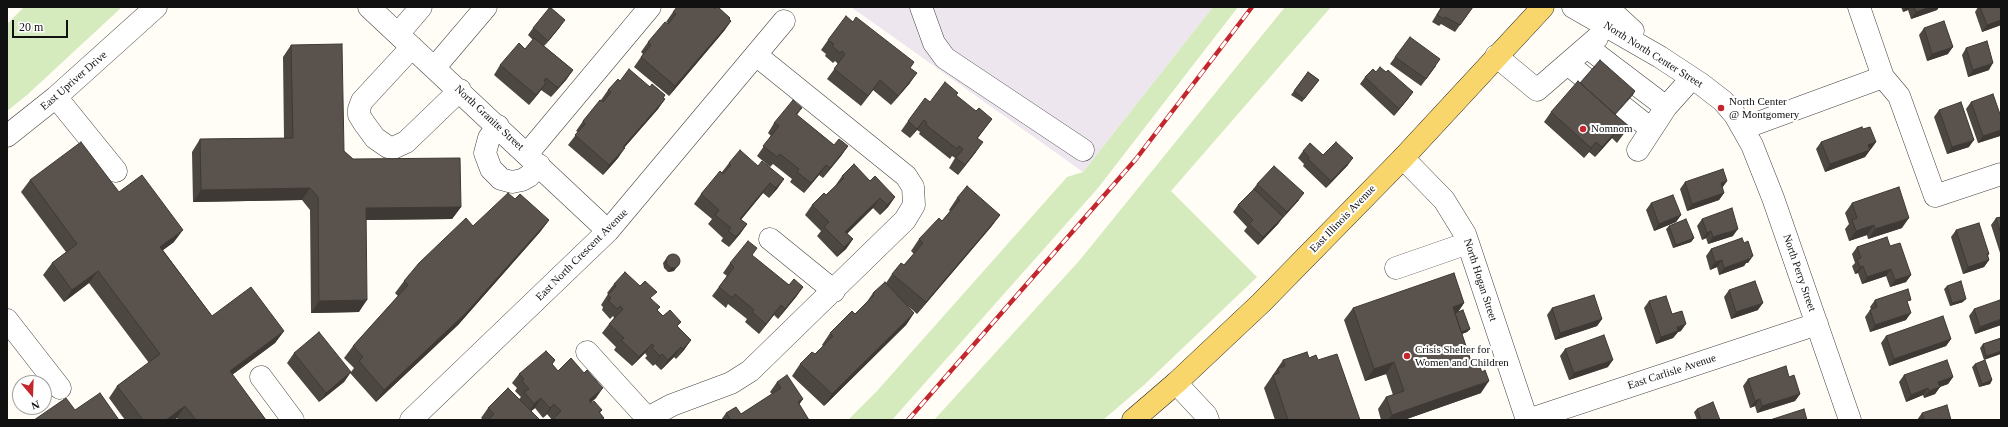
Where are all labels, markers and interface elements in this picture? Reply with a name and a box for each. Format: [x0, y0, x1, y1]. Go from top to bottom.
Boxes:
scale bar [14, 12, 70, 38]
street label: North North Center Street [1601, 19, 1705, 91]
text: 20 m [19, 20, 43, 34]
street label: East Upriver Drive [38, 49, 110, 113]
street label: North Granite Street [452, 83, 526, 153]
place label: North Center @ Montgomery [1729, 95, 1799, 121]
marker: North Center @ Montgomery [1716, 103, 1726, 113]
place label: Nomnom [1591, 122, 1633, 136]
marker: Nomnom [1578, 124, 1588, 134]
street label: East Illinois Avenue [1307, 182, 1379, 256]
street label: East North Crescent Avenue [533, 206, 631, 304]
street label: North Perry Street [1780, 233, 1818, 313]
street label: North Hogan Street [1460, 237, 1500, 323]
place label: Crisis Shelter for Women and Children [1415, 343, 1509, 369]
marker: Crisis Shelter for Women and Children [1402, 351, 1412, 361]
street label: East Carlisle Avenue [1626, 352, 1718, 392]
north arrow [12, 375, 52, 415]
text: N [30, 398, 41, 412]

